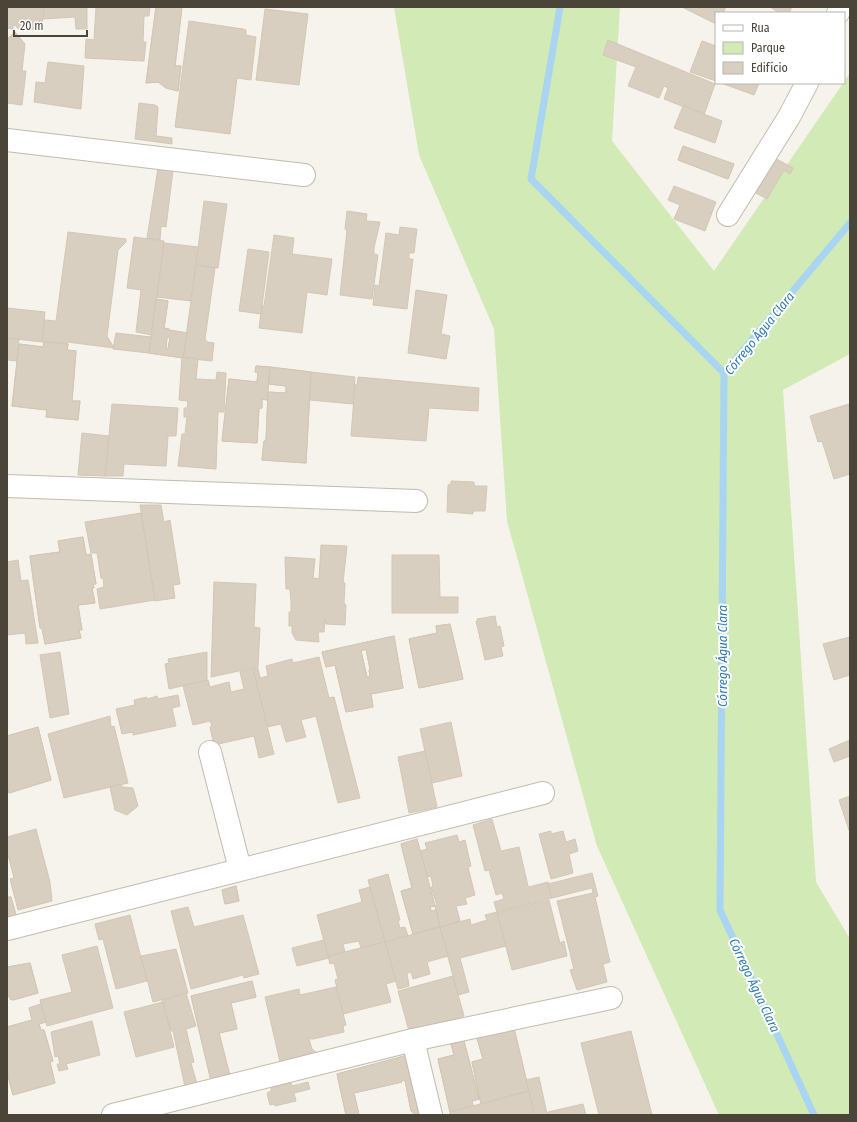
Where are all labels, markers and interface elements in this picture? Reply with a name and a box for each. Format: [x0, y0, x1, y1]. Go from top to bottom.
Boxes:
scale bar [14, 12, 87, 38]
legend [715, 12, 845, 84]
text: 20 m [20, 19, 44, 33]
text: Rua [751, 21, 770, 35]
text: Parque [751, 41, 785, 55]
text: Edifício [751, 61, 788, 75]
water label: Córrego Água Clara [721, 289, 797, 378]
water label: Córrego Água Clara [715, 605, 730, 707]
water label: Córrego Água Clara [726, 936, 783, 1035]

